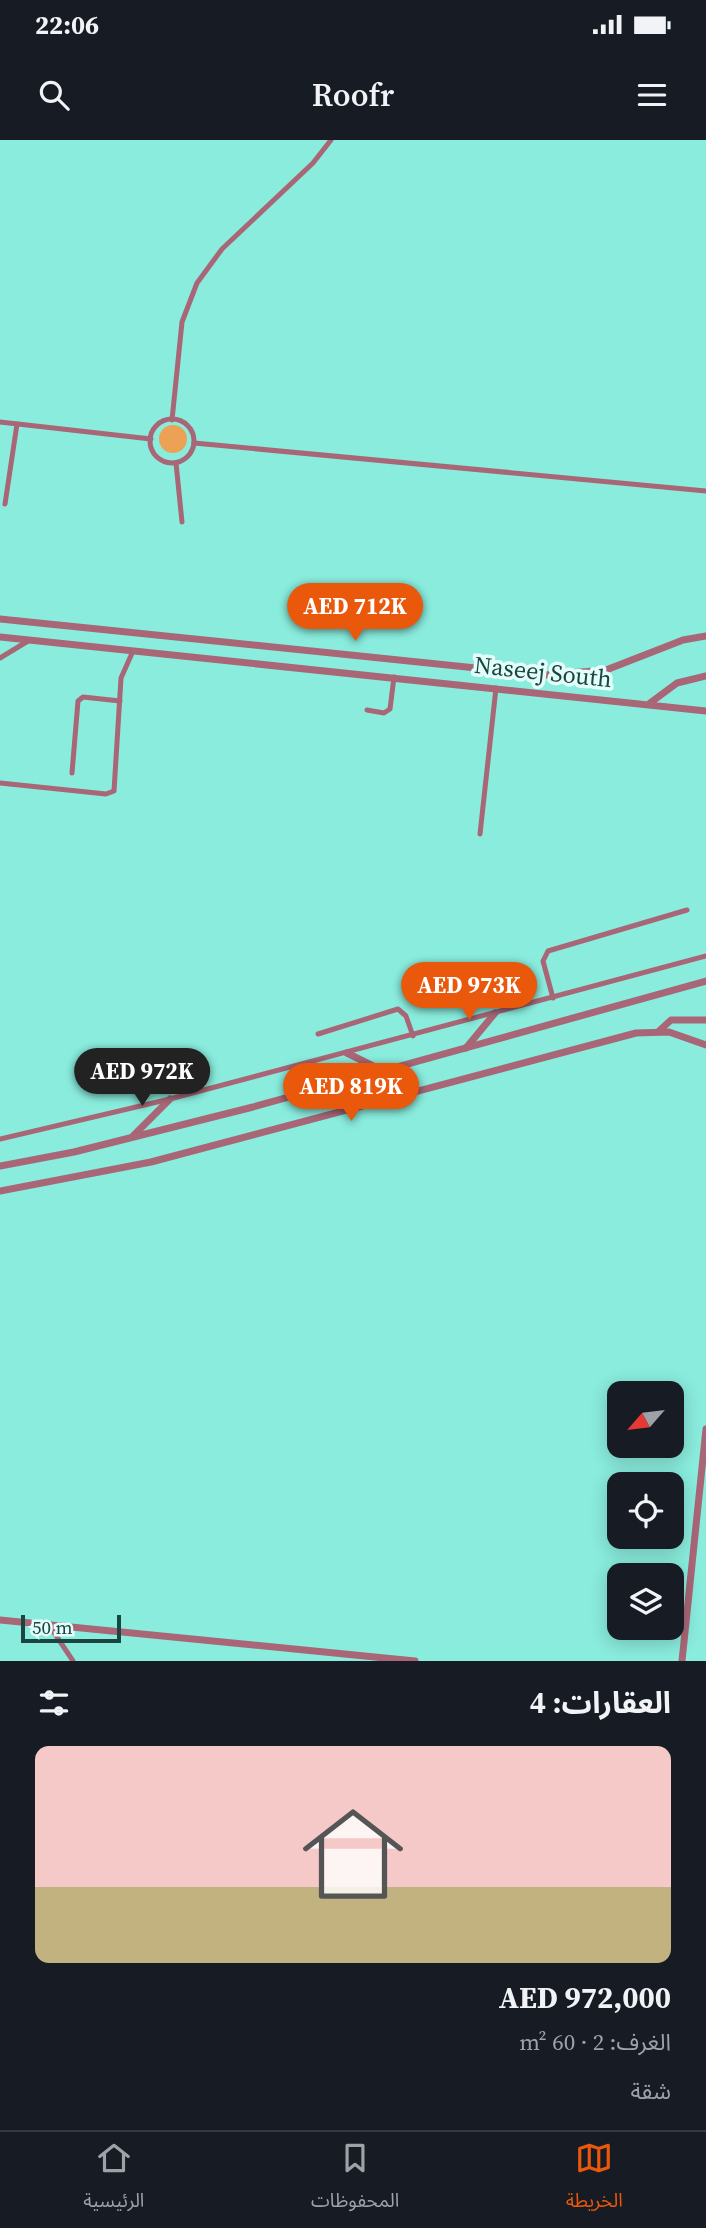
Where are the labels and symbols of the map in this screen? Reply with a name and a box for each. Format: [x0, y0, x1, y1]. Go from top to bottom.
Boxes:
pin: AED 712K [283, 584, 427, 643]
street label: Naseej South [473, 648, 613, 695]
pin: AED 973K [397, 962, 541, 1022]
pin: AED 972K [70, 1048, 214, 1108]
pin: AED 819K [279, 1063, 423, 1123]
north arrow [607, 1381, 684, 1458]
scale bar [21, 1612, 121, 1644]

